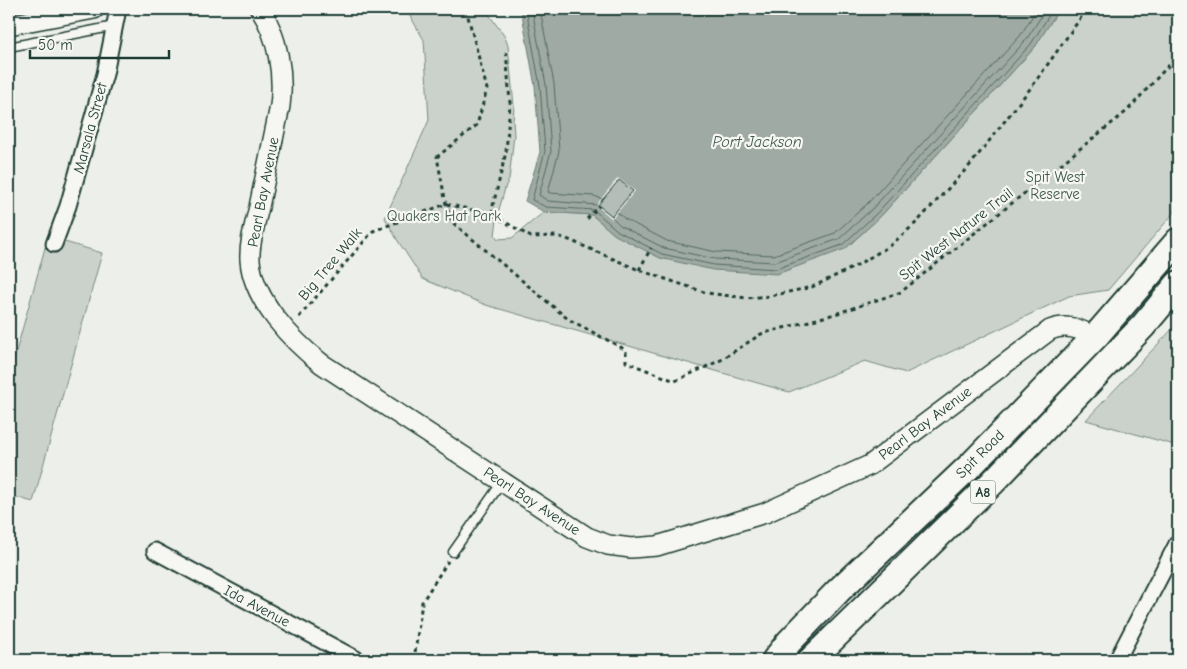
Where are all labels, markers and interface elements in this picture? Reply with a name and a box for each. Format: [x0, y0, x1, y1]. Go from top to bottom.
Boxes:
scale bar [30, 28, 169, 60]
text: 50 m [38, 36, 73, 54]
street label: Marsala Street [69, 80, 111, 176]
water label: Port Jackson [712, 133, 802, 151]
street label: Pearl Bay Avenue [244, 135, 283, 249]
park label: Spit West Reserve [1026, 168, 1085, 203]
street label: Spit West Nature Trail [895, 184, 1017, 284]
park label: Quakers Hat Park [387, 207, 502, 225]
street label: Big Tree Walk [294, 223, 366, 304]
street label: Pearl Bay Avenue [875, 382, 975, 464]
street label: Spit Road [952, 426, 1008, 482]
street label: Pearl Bay Avenue [480, 463, 584, 539]
road number: A8 [970, 481, 996, 504]
street label: Ida Avenue [221, 581, 294, 631]

